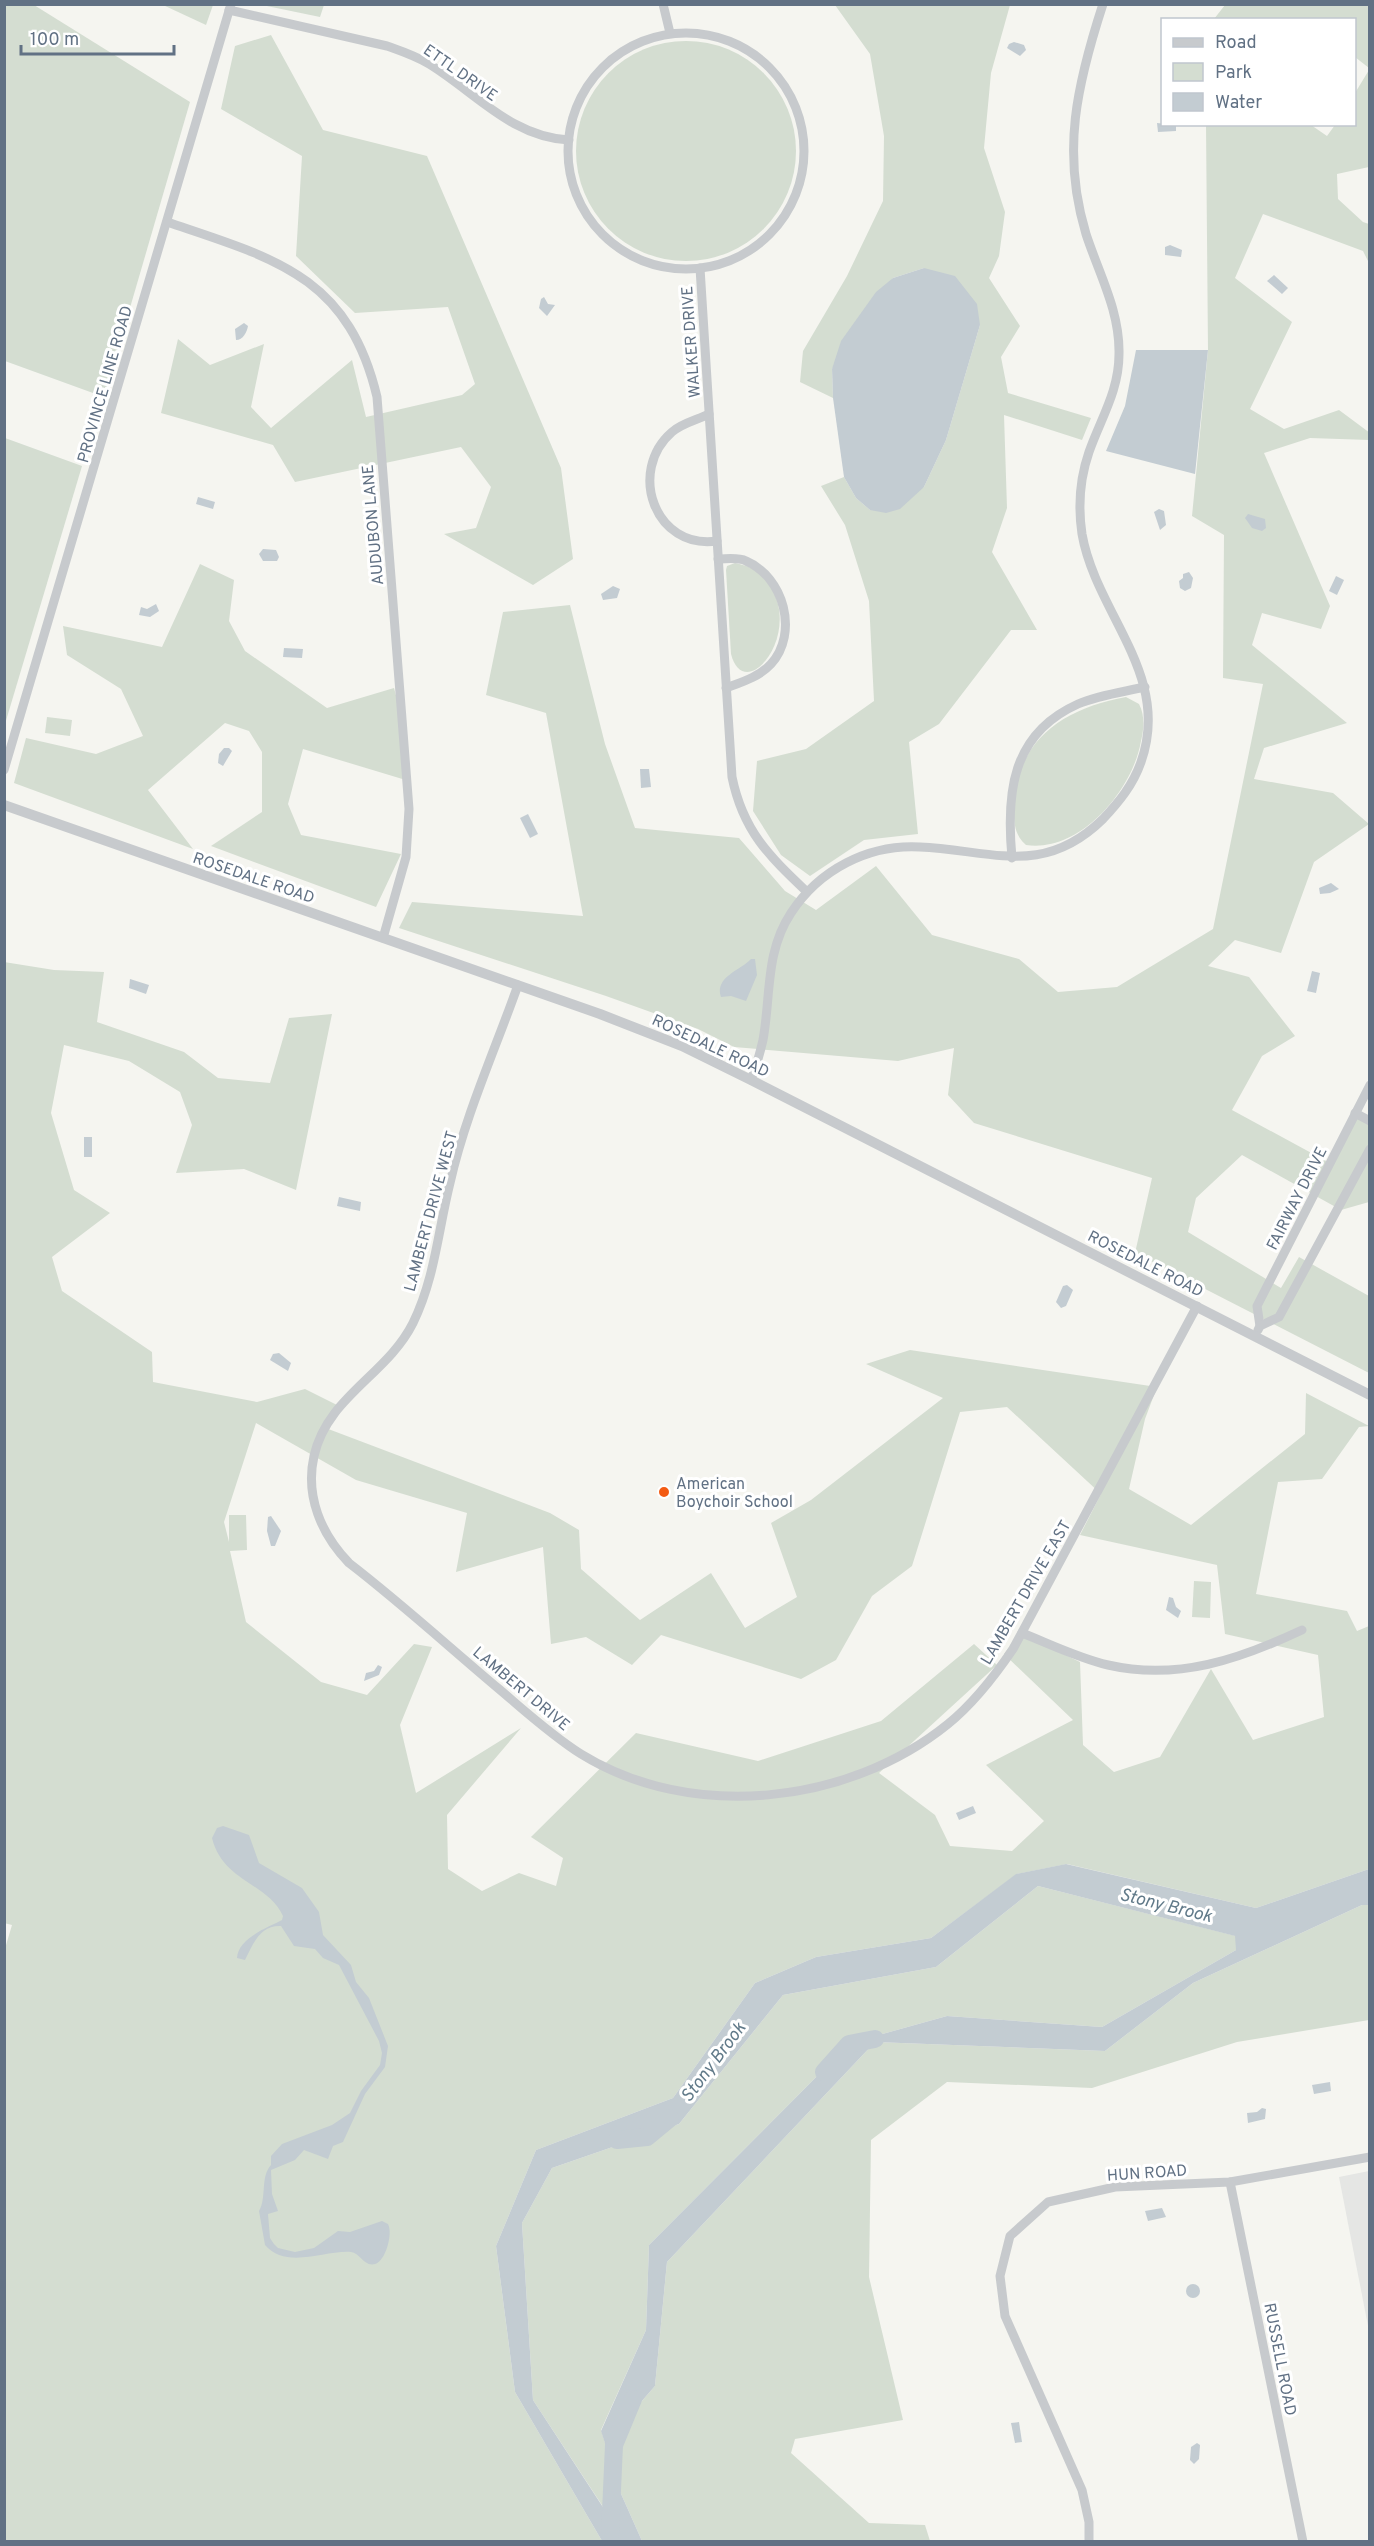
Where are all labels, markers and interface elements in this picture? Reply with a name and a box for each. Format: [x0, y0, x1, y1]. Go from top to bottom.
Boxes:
scale bar [21, 18, 174, 56]
legend [1161, 18, 1356, 126]
text: 100 m [30, 29, 79, 52]
text: Road [1215, 32, 1257, 55]
street label: ETTL DRIVE [419, 41, 501, 107]
text: Park [1215, 62, 1252, 85]
text: Water [1215, 92, 1262, 115]
street label: WALKER DRIVE [678, 285, 706, 399]
street label: PROVINCE LINE ROAD [74, 304, 138, 465]
street label: AUDUBON LANE [359, 464, 389, 586]
street label: ROSEDALE ROAD [190, 849, 317, 909]
street label: ROSEDALE ROAD [648, 1011, 772, 1083]
street label: LAMBERT DRIVE WEST [401, 1129, 463, 1294]
street label: FAIRWAY DRIVE [1263, 1144, 1332, 1254]
street label: ROSEDALE ROAD [1084, 1227, 1206, 1303]
place label: American Boychoir School [676, 1475, 793, 1513]
marker: American Boychoir School [657, 1485, 671, 1499]
street label: LAMBERT DRIVE EAST [977, 1517, 1076, 1669]
street label: LAMBERT DRIVE [468, 1643, 573, 1736]
water label: Stony Brook [1117, 1884, 1215, 1929]
water label: Stony Brook [677, 2017, 752, 2108]
street label: HUN ROAD [1106, 2161, 1188, 2187]
street label: RUSSELL ROAD [1258, 2301, 1300, 2418]

